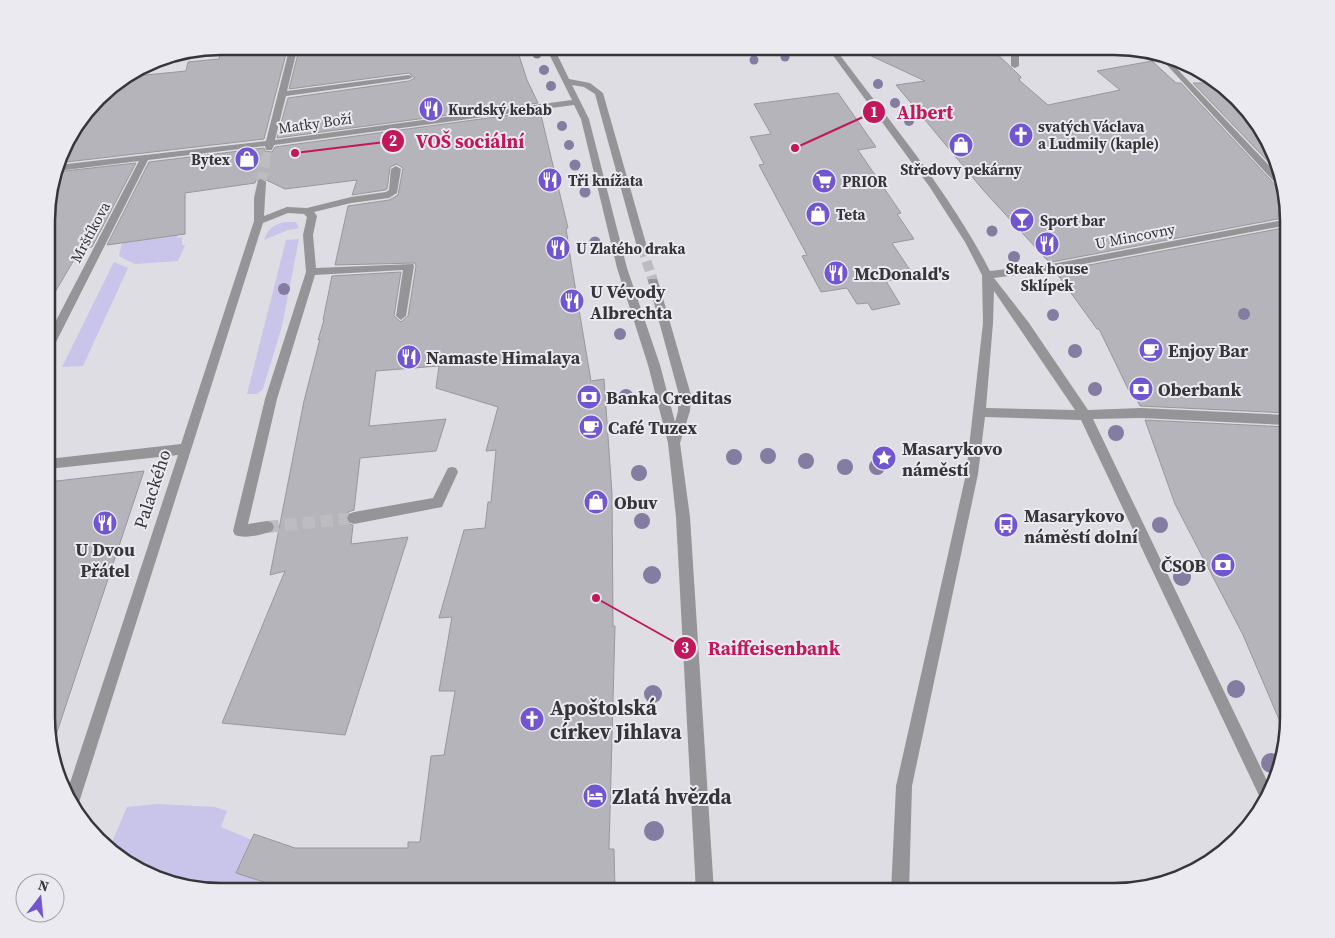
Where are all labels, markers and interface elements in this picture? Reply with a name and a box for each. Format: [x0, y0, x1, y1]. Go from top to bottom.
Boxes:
callout: Albert [862, 95, 963, 129]
restaurant icon: Kurdský kebab [418, 96, 444, 122]
place label: Kurdský kebab [448, 99, 552, 120]
text: Albert [897, 99, 953, 125]
text: 1 [870, 101, 878, 122]
street label: Matky Boží [277, 107, 354, 139]
place label: svatých Václava a Ludmily (kaple) [1038, 116, 1159, 154]
church icon: svatých Václava a Ludmily (kaple) [1008, 122, 1034, 148]
callout: VOŠ sociální [380, 124, 534, 158]
text: VOŠ sociální [416, 128, 524, 154]
text: 2 [389, 130, 397, 151]
shop icon: Středovy pekárny [948, 132, 974, 158]
shop icon: Bytex [234, 146, 260, 172]
place label: Bytex [191, 149, 231, 170]
place label: Středovy pekárny [900, 159, 1022, 180]
restaurant icon: Tři knížata [537, 167, 563, 193]
supermarket icon: PRIOR [811, 168, 837, 194]
place label: Tři knížata [568, 170, 644, 191]
place label: PRIOR [842, 171, 888, 192]
street label: Mrštíkova [65, 197, 115, 266]
shop icon: Teta [805, 201, 831, 227]
place label: Teta [836, 204, 867, 225]
bar icon: Sport bar [1009, 207, 1035, 233]
place label: Sport bar [1040, 210, 1105, 231]
street label: U Mincovny [1093, 218, 1177, 254]
restaurant icon: Steak house Sklípek [1034, 231, 1060, 257]
restaurant icon: U Zlatého draka [545, 235, 571, 261]
place label: U Zlatého draka [576, 238, 686, 259]
place label: Steak house Sklípek [1006, 258, 1089, 296]
restaurant icon: McDonald's [823, 260, 849, 286]
place label: McDonald's [854, 261, 950, 286]
place label: U Vévody Albrechta [590, 279, 673, 325]
restaurant icon: U Vévody Albrechta [559, 288, 585, 314]
cafe icon: Enjoy Bar [1138, 337, 1164, 363]
place label: Enjoy Bar [1168, 338, 1249, 363]
restaurant icon: Namaste Himalaya [396, 344, 422, 370]
place label: Namaste Himalaya [426, 345, 581, 370]
bank icon: Oberbank [1128, 376, 1154, 402]
place label: Oberbank [1158, 377, 1241, 402]
bank icon: Banka Creditas [576, 384, 602, 410]
place label: Banka Creditas [606, 385, 732, 410]
cafe icon: Café Tuzex [578, 414, 604, 440]
place label: Café Tuzex [608, 415, 697, 440]
place label: Masarykovo náměstí [902, 436, 1002, 482]
place icon: Masarykovo náměstí [871, 445, 897, 471]
street label: Palackého [127, 446, 177, 532]
shop icon: Obuv [583, 489, 609, 515]
place label: Obuv [614, 490, 658, 515]
place label: Masarykovo náměstí dolní [1024, 503, 1138, 549]
restaurant icon: U Dvou Přátel [92, 510, 118, 536]
bus stop icon: Masarykovo náměstí dolní [993, 512, 1019, 538]
place label: U Dvou Přátel [75, 537, 135, 583]
bank icon: ČSOB [1210, 552, 1236, 578]
place label: ČSOB [1161, 553, 1206, 578]
callout: Raiffeisenbank [673, 631, 850, 665]
text: Raiffeisenbank [708, 635, 841, 661]
text: 3 [681, 637, 689, 658]
place label: Apoštolská církev Jihlava [550, 693, 683, 746]
church icon: Apoštolská církev Jihlava [519, 706, 545, 732]
place label: Zlatá hvězda [612, 782, 732, 811]
hotel icon: Zlatá hvězda [582, 783, 608, 809]
north arrow [15, 873, 65, 923]
text: N [36, 874, 51, 897]

